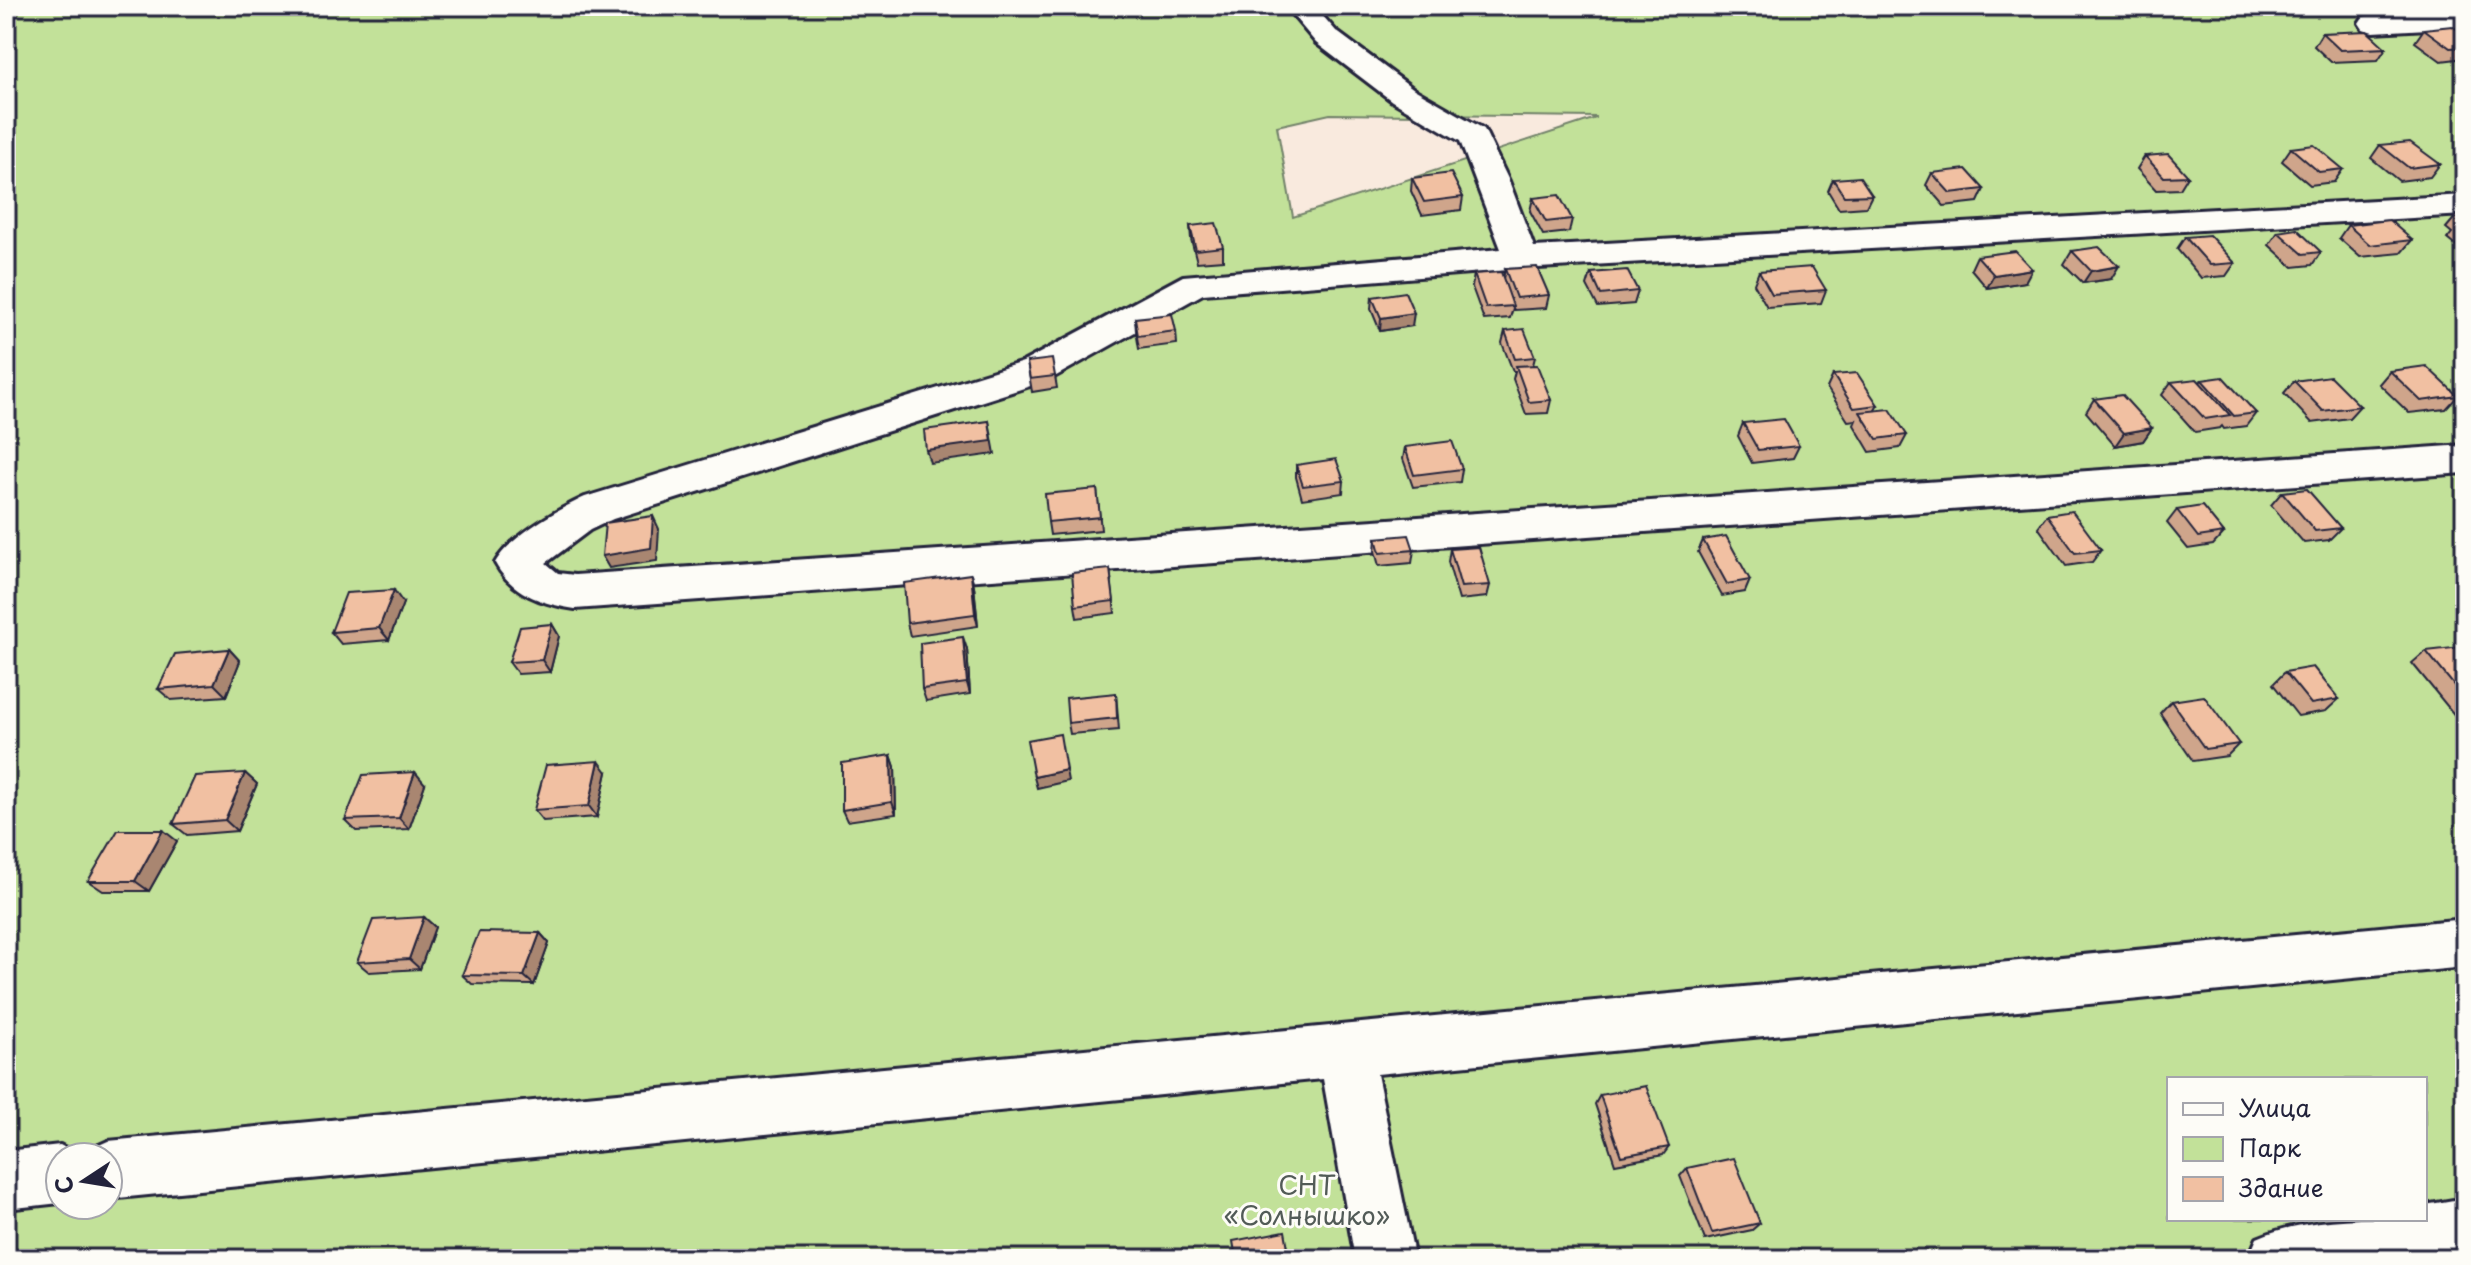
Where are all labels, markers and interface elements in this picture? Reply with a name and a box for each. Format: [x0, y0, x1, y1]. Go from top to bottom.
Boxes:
legend [2167, 1077, 2427, 1221]
text: Улица [2239, 1089, 2311, 1125]
text: Парк [2239, 1129, 2302, 1165]
north arrow [44, 1141, 124, 1221]
park label: СНТ «Солнышко» [1224, 1165, 1390, 1234]
text: Здание [2239, 1169, 2324, 1205]
text: С [45, 1174, 81, 1197]

